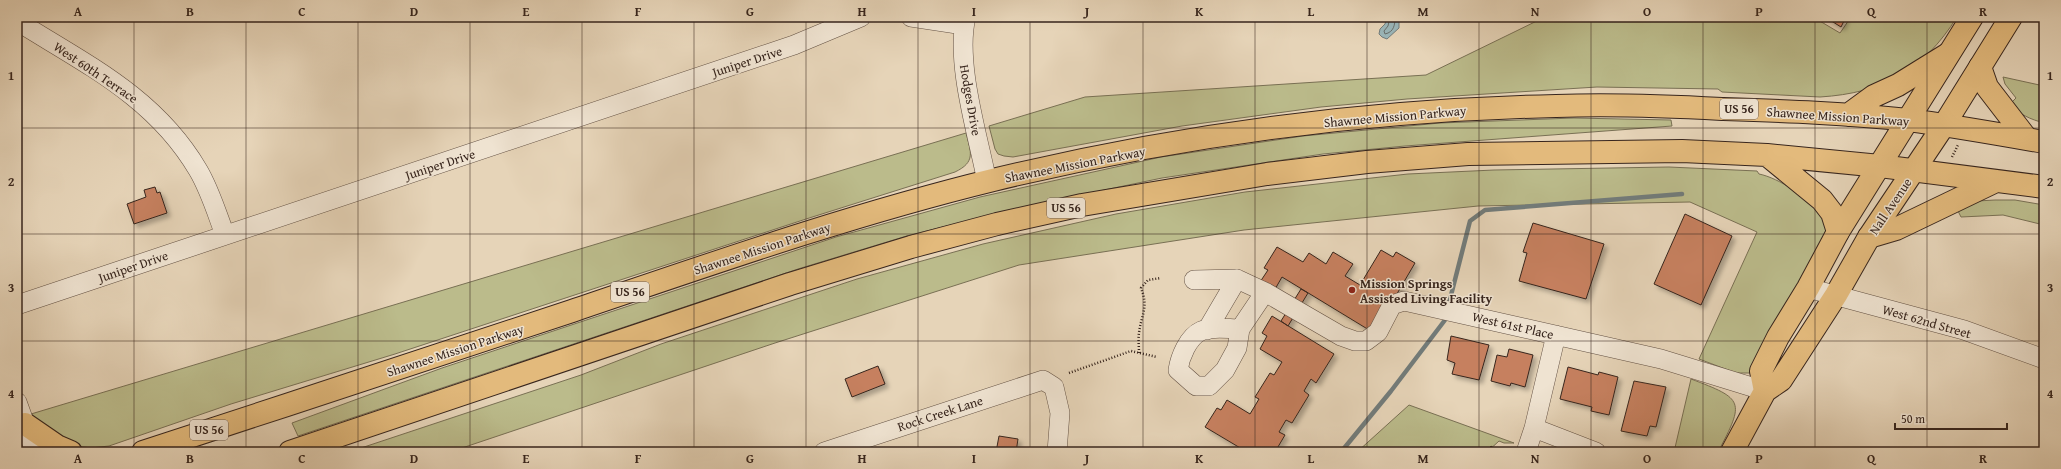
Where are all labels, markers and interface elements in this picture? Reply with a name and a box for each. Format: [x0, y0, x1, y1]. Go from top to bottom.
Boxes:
text: A [74, 2, 83, 21]
text: B [186, 2, 194, 21]
text: C [298, 2, 306, 21]
text: D [410, 2, 418, 21]
text: E [523, 2, 530, 21]
text: F [635, 2, 642, 21]
text: G [746, 2, 754, 21]
text: H [857, 2, 867, 21]
text: I [972, 2, 976, 21]
text: J [1083, 2, 1090, 21]
text: K [1195, 2, 1204, 21]
text: L [1308, 2, 1315, 21]
text: M [1417, 2, 1429, 21]
text: N [1531, 2, 1540, 21]
text: O [1643, 2, 1651, 21]
text: P [1755, 2, 1763, 21]
text: Q [1867, 2, 1877, 21]
text: R [1979, 2, 1988, 21]
street label: West 60th Terrace [50, 37, 142, 108]
street label: Juniper Drive [708, 41, 785, 82]
street label: Hodges Drive [955, 63, 986, 137]
text: 1 [8, 66, 14, 85]
text: 1 [2047, 66, 2053, 85]
road number: US 56 [1720, 99, 1758, 119]
street label: Shawnee Mission Parkway [1323, 101, 1468, 132]
street label: Shawnee Mission Parkway [1766, 102, 1910, 131]
street label: Shawnee Mission Parkway [1003, 141, 1148, 187]
street label: Juniper Drive [401, 144, 478, 185]
text: 2 [8, 172, 15, 191]
text: 2 [2047, 172, 2054, 191]
street label: Nall Avenue [1864, 174, 1916, 238]
road number: US 56 [1047, 198, 1085, 218]
street label: Shawnee Mission Parkway [691, 217, 834, 280]
street label: Juniper Drive [94, 246, 171, 288]
place label: Mission Springs Assisted Living Facility [1360, 274, 1492, 308]
text: 3 [8, 278, 14, 297]
text: 3 [2047, 278, 2053, 297]
road number: US 56 [611, 282, 649, 302]
marker: Mission Springs Assisted Living Facility [1347, 285, 1357, 295]
street label: West 62nd Street [1880, 300, 1974, 343]
street label: West 61st Place [1470, 307, 1555, 344]
street label: Shawnee Mission Parkway [384, 319, 527, 382]
text: 4 [8, 384, 15, 403]
text: 4 [2047, 384, 2054, 403]
street label: Rock Creek Lane [895, 391, 985, 436]
scale bar [1895, 405, 2007, 431]
text: 50 m [1901, 410, 1925, 427]
road number: US 56 [190, 420, 228, 440]
text: A [74, 449, 83, 468]
text: B [186, 449, 194, 468]
text: C [298, 449, 306, 468]
text: D [410, 449, 418, 468]
text: E [523, 449, 530, 468]
text: F [635, 449, 642, 468]
text: G [746, 449, 754, 468]
text: H [857, 449, 867, 468]
text: I [972, 449, 976, 468]
text: J [1083, 449, 1090, 468]
text: K [1195, 449, 1204, 468]
text: L [1308, 449, 1315, 468]
text: M [1417, 449, 1429, 468]
text: N [1531, 449, 1540, 468]
text: O [1643, 449, 1651, 468]
text: P [1755, 449, 1763, 468]
text: Q [1867, 449, 1877, 468]
text: R [1979, 449, 1988, 468]

